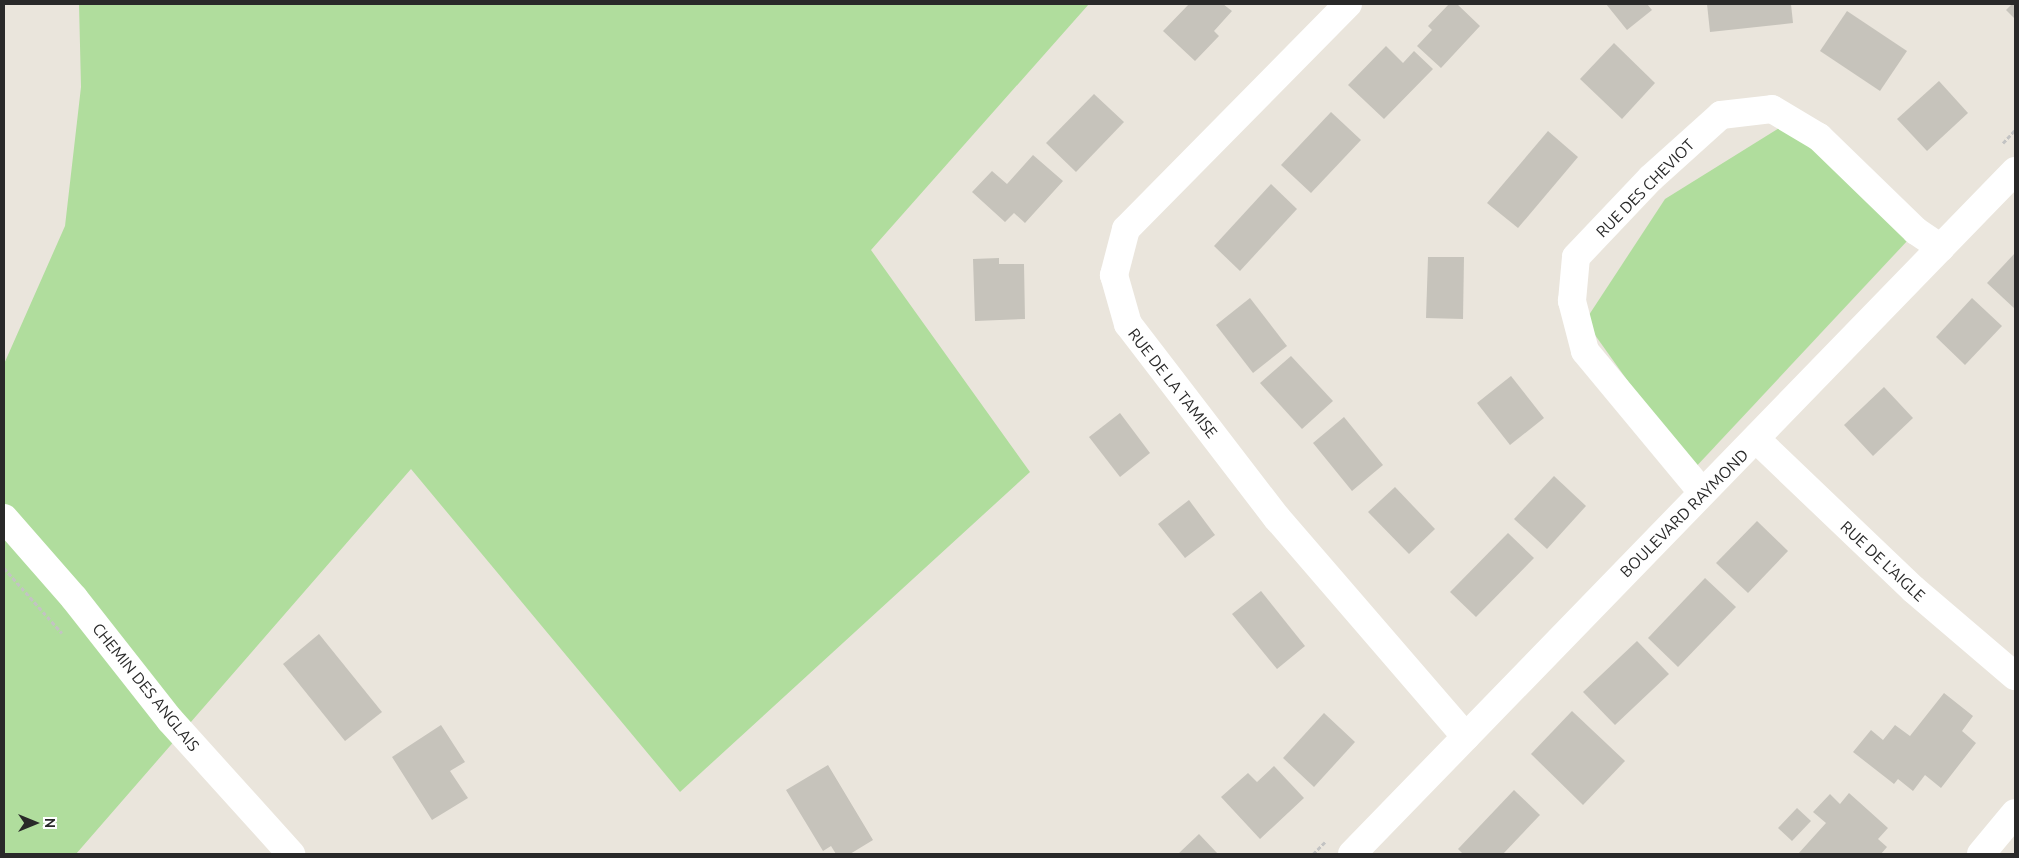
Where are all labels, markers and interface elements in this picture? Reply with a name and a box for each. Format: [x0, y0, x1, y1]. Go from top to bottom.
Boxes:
street label: RUE DES CHEVIOT [1592, 135, 1698, 241]
street label: RUE DE LA TAMISE [1124, 324, 1222, 442]
street label: BOULEVARD RAYMOND [1616, 445, 1752, 581]
street label: RUE DE L'AIGLE [1837, 517, 1929, 605]
street label: CHEMIN DES ANGLAIS [88, 619, 204, 755]
north arrow [10, 798, 60, 848]
text: N [42, 818, 58, 828]

